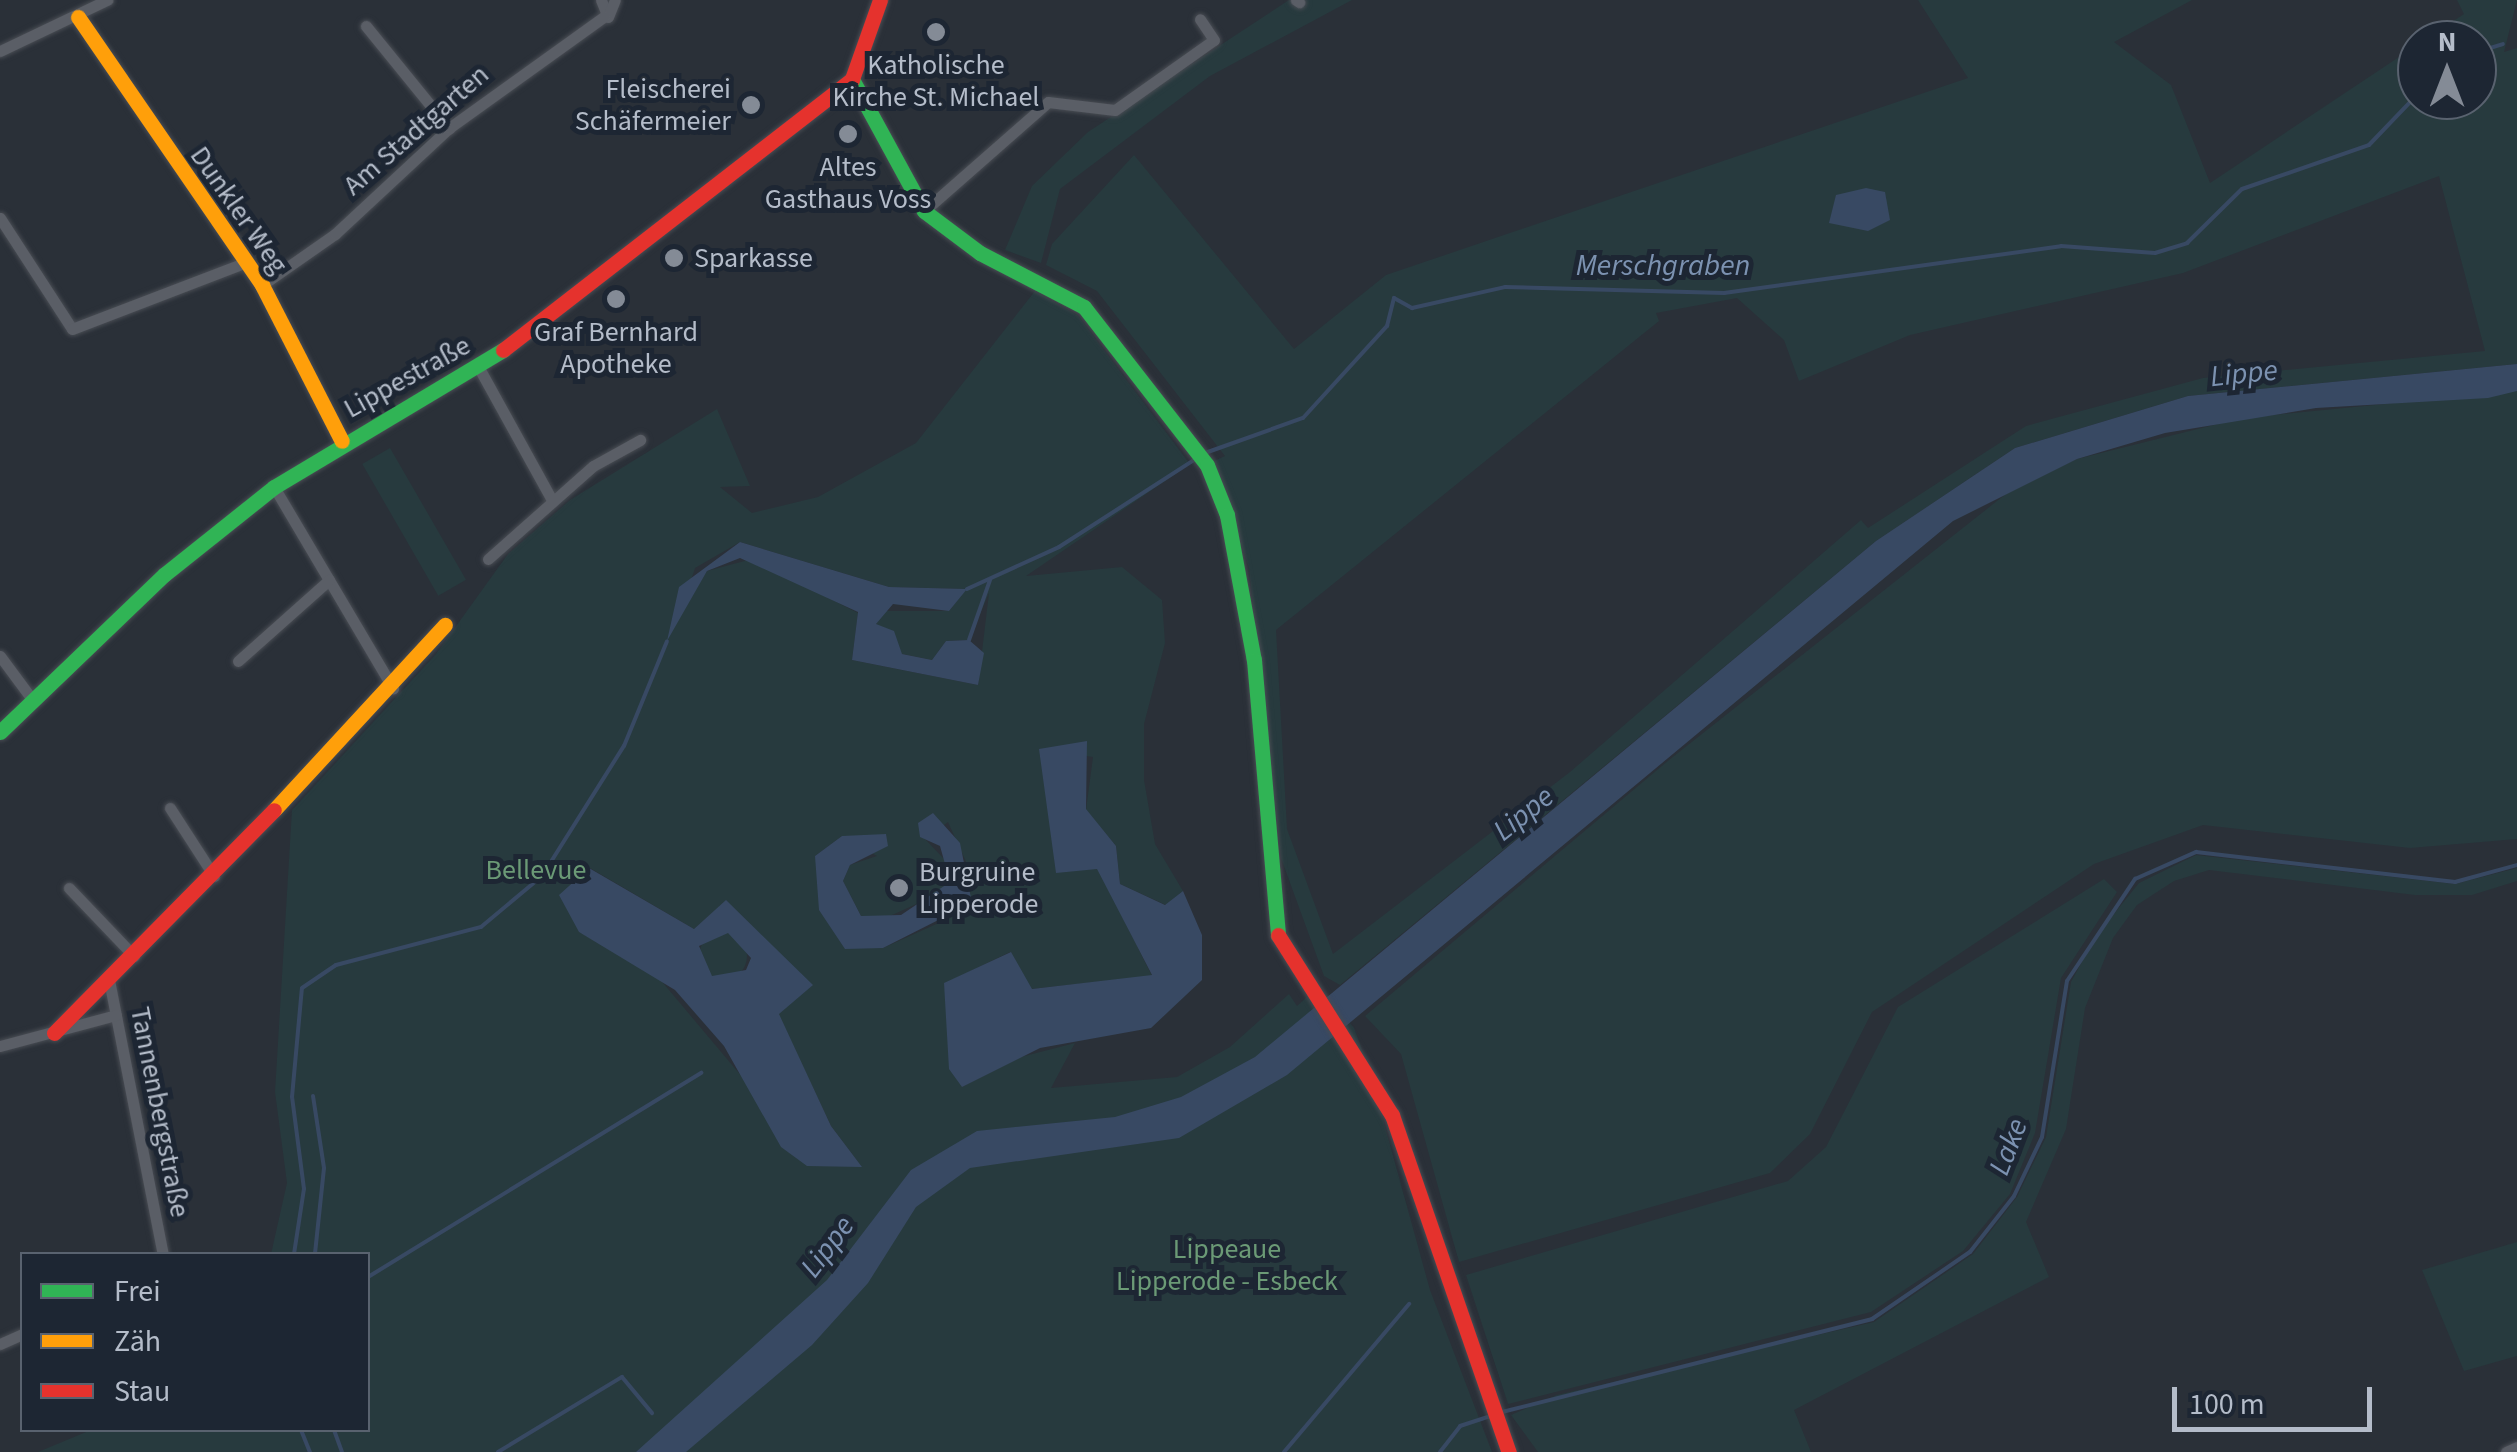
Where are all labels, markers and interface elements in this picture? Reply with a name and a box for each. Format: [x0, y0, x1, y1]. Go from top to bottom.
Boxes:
north arrow [2397, 20, 2497, 120]
marker: Katholische Kirche St. Michael [925, 21, 947, 43]
text: N [2438, 22, 2456, 62]
place label: Katholische Kirche St. Michael [833, 48, 1039, 114]
street label: Am Stadtgarten [336, 58, 496, 202]
place label: Fleischerei Schäfermeier [575, 72, 731, 138]
marker: Fleischerei Schäfermeier [740, 94, 762, 116]
marker: Altes Gasthaus Voss [837, 123, 859, 145]
street label: Dunkler Weg [183, 140, 295, 280]
place label: Altes Gasthaus Voss [765, 150, 931, 216]
place label: Sparkasse [694, 241, 813, 275]
marker: Sparkasse [663, 247, 685, 269]
water label: Merschgraben [1576, 248, 1750, 284]
marker: Graf Bernhard Apotheke [605, 288, 627, 310]
place label: Graf Bernhard Apotheke [534, 315, 698, 381]
street label: Lippestraße [338, 329, 476, 425]
water label: Lippe [2209, 353, 2279, 395]
water label: Lippe [1486, 779, 1562, 849]
park label: Bellevue [486, 853, 586, 887]
place label: Burgruine Lipperode [919, 855, 1039, 921]
marker: Burgruine Lipperode [888, 877, 910, 899]
street label: Tannenbergstraße [123, 1004, 197, 1220]
water label: Lake [1982, 1114, 2036, 1180]
water label: Lippe [793, 1209, 863, 1285]
park label: Lippeaue Lipperode - Esbeck [1116, 1232, 1338, 1298]
legend [20, 1252, 370, 1432]
text: Frei [114, 1270, 161, 1313]
text: Zäh [114, 1320, 161, 1363]
scale bar [2177, 1367, 2377, 1429]
text: Stau [114, 1370, 170, 1413]
text: 100 m [2189, 1383, 2265, 1426]

